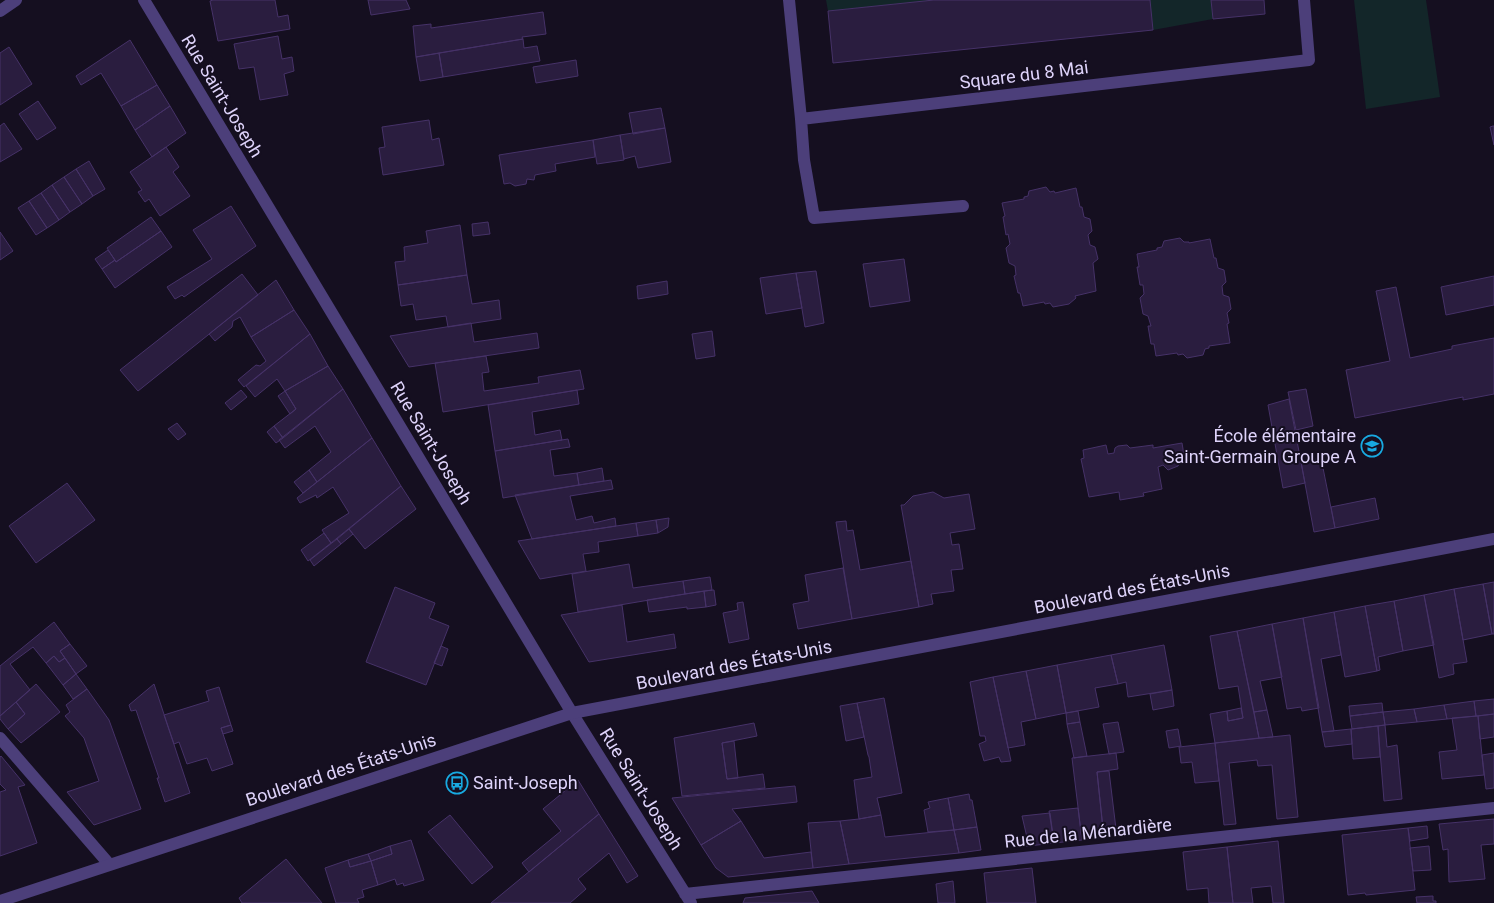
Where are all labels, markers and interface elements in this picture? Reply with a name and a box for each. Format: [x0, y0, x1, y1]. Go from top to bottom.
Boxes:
street label: Rue Saint-Joseph [177, 30, 267, 161]
street label: Square du 8 Mai [958, 56, 1090, 93]
street label: Rue Saint-Joseph [386, 377, 476, 508]
place label: École élémentaire Saint-Germain Groupe A [1164, 425, 1356, 467]
school or university icon: École élémentaire Saint-Germain Groupe A [1360, 434, 1384, 458]
street label: Boulevard des États-Unis [1032, 559, 1232, 618]
street label: Boulevard des États-Unis [634, 635, 834, 694]
street label: Rue Saint-Joseph [595, 724, 687, 854]
street label: Boulevard des États-Unis [243, 729, 439, 810]
bus stop icon: Saint-Joseph [445, 771, 469, 795]
place label: Saint-Joseph [473, 772, 578, 793]
street label: Rue de la Ménardière [1003, 813, 1173, 852]

